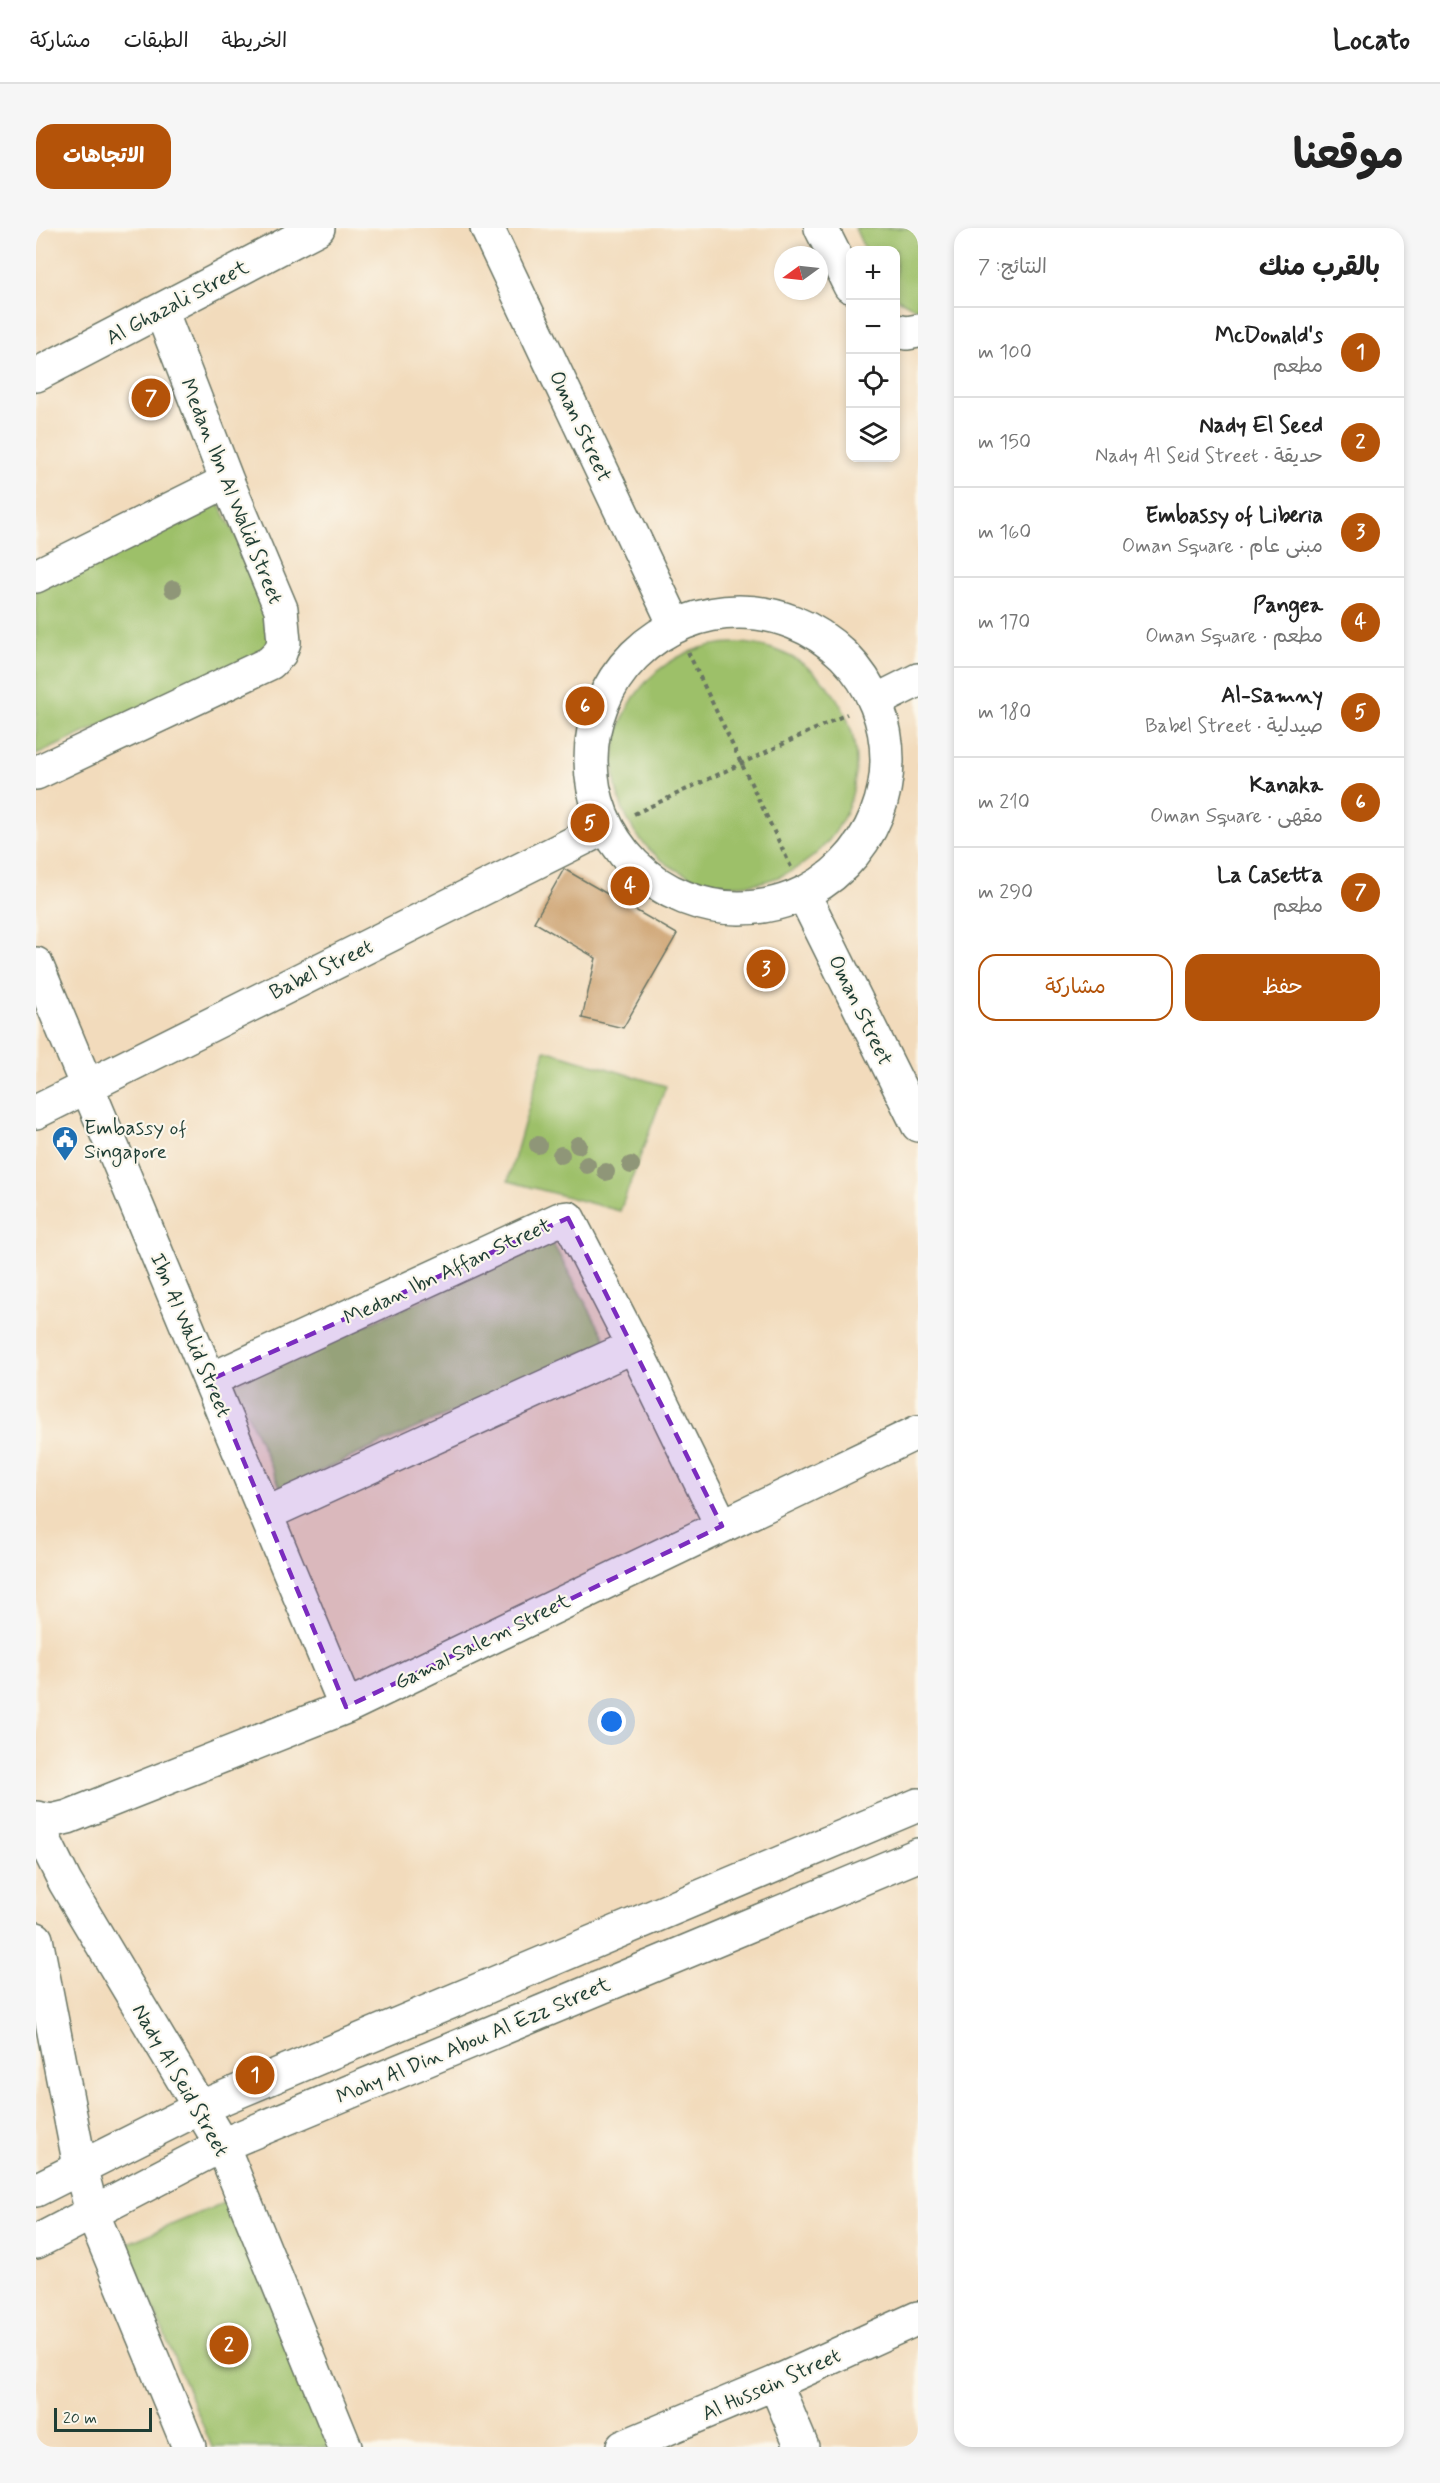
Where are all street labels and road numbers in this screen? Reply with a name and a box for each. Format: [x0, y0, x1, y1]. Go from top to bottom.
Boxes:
street label: Al Ghazali Street [101, 253, 254, 352]
street label: Oman Street [542, 366, 618, 487]
street label: Medan Ibn Al Walid Street [173, 374, 289, 608]
street label: Babel Street [265, 933, 378, 1007]
street label: Oman Street [821, 950, 899, 1070]
street label: Medan Ibn Affan Street [339, 1212, 556, 1332]
street label: Ibn Al Walid Street [143, 1249, 237, 1422]
street label: Gamal Salem Street [390, 1587, 576, 1697]
street label: Mohy Al Din Abou Al Ezz Street [332, 1970, 615, 2111]
street label: Nady Al Seid Street [125, 1999, 235, 2162]
street label: Al Hussein Street [698, 2342, 845, 2428]

